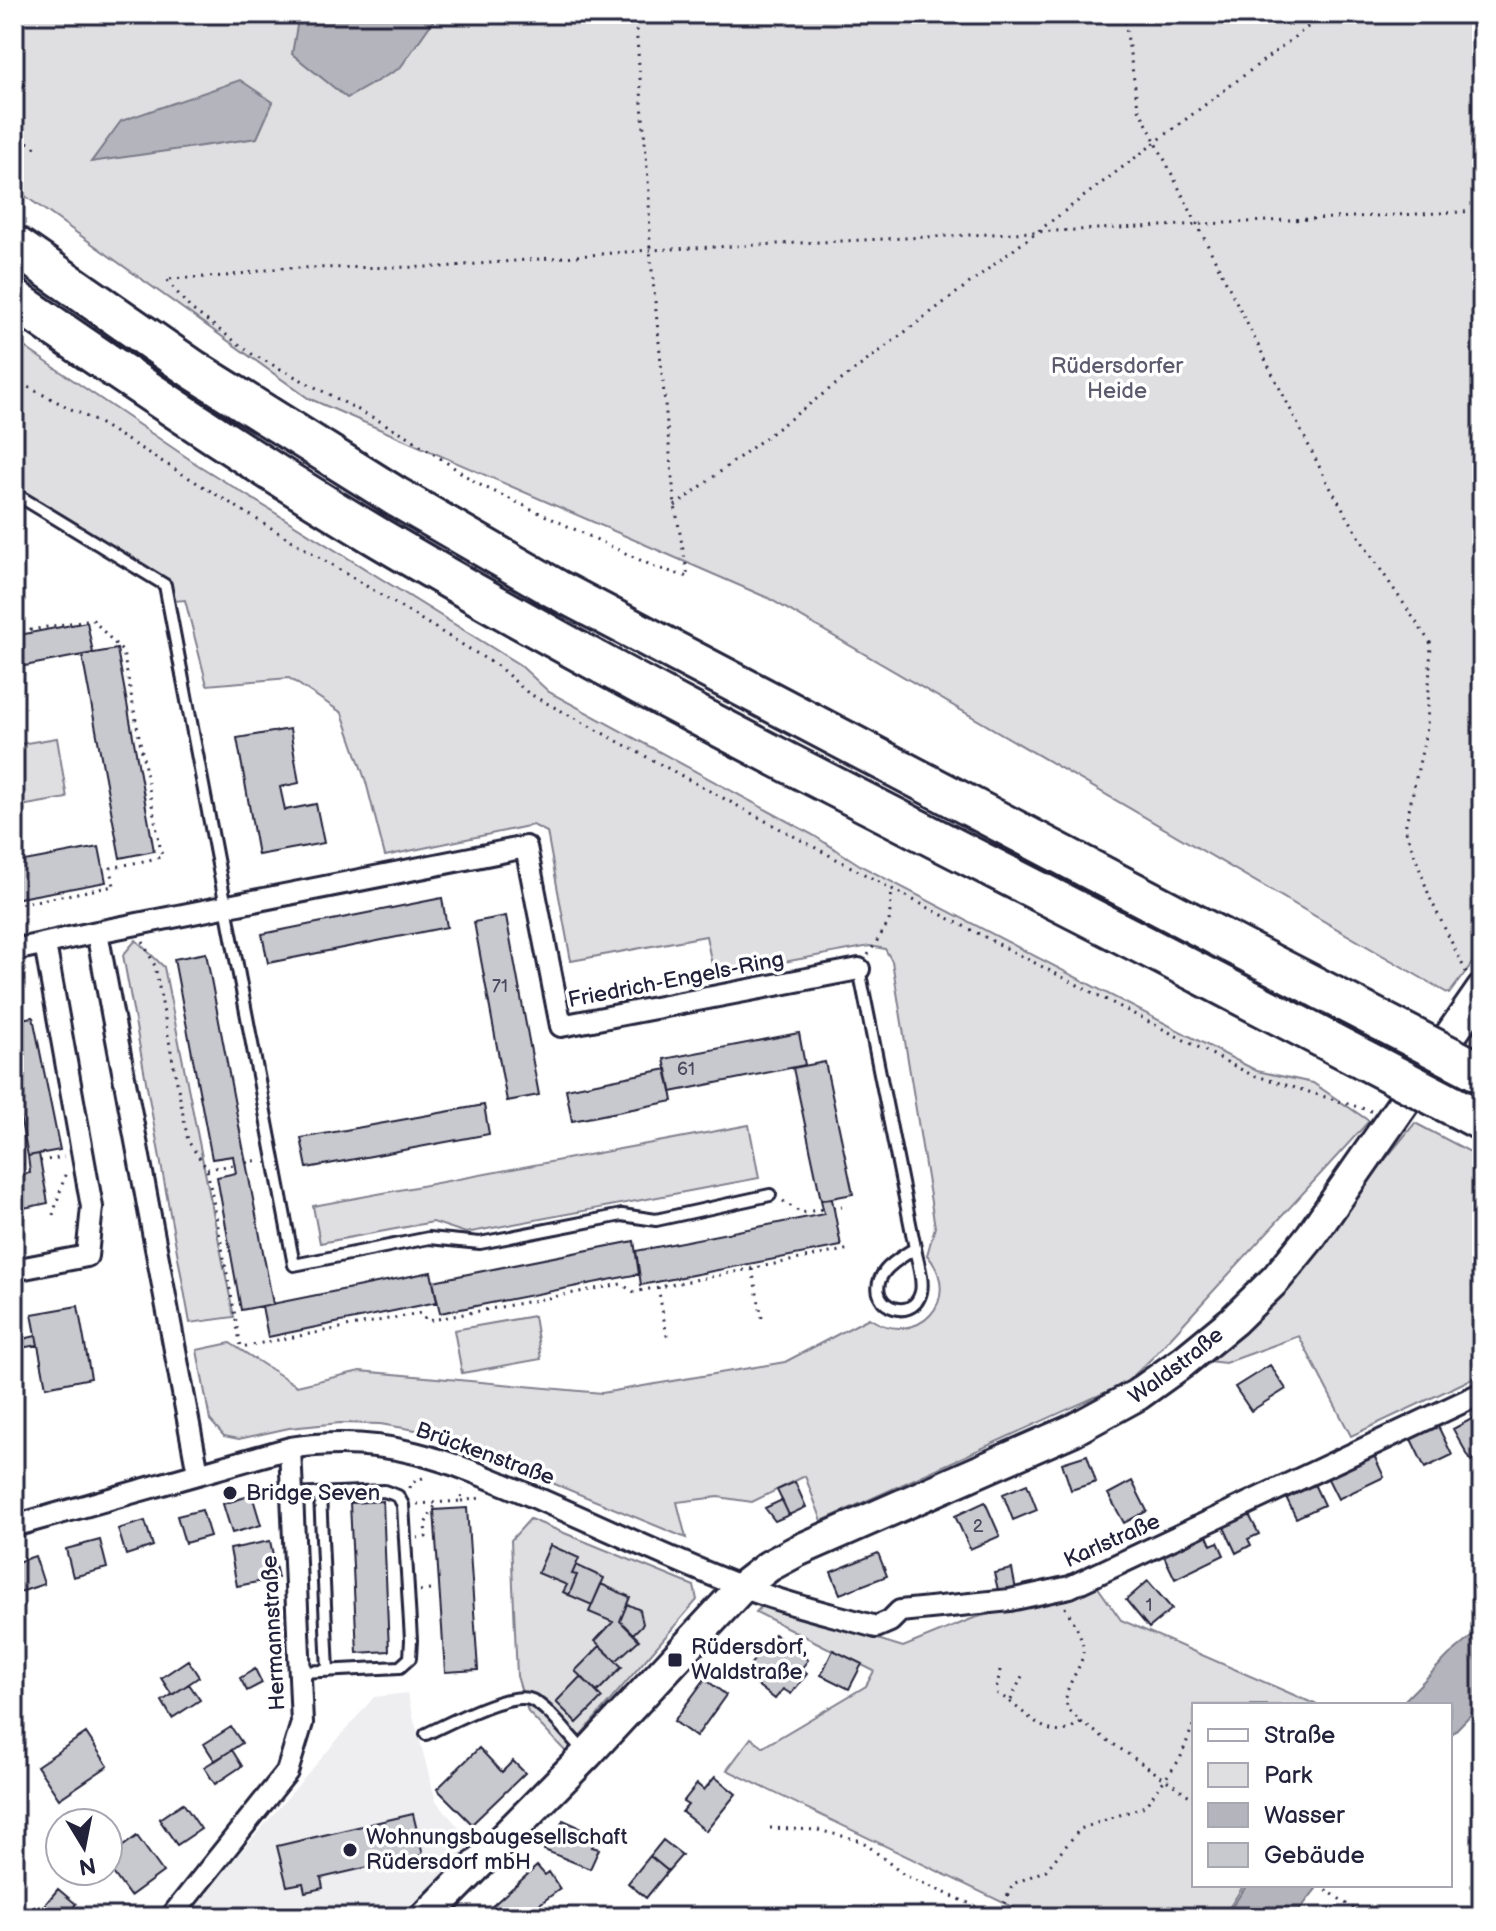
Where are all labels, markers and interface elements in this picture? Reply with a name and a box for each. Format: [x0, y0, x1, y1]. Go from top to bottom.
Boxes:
park label: Rüdersdorfer Heide [1051, 353, 1184, 405]
street label: Friedrich-Engels-Ring [566, 946, 786, 1014]
house number: 71 [492, 976, 508, 997]
house number: 61 [677, 1059, 695, 1080]
street label: Waldstraße [1123, 1321, 1229, 1410]
street label: Brückenstraße [412, 1416, 558, 1492]
place label: Bridge Seven [246, 1480, 380, 1507]
marker: Bridge Seven [221, 1484, 239, 1502]
street label: Karlstraße [1060, 1508, 1164, 1574]
house number: 2 [973, 1516, 984, 1537]
street label: Hermannstraße [256, 1555, 292, 1711]
house number: 1 [1146, 1595, 1152, 1616]
place label: Rüdersdorf, Waldstraße [691, 1634, 807, 1686]
marker: Rüdersdorf, Waldstraße [666, 1651, 684, 1669]
legend [1192, 1703, 1452, 1887]
text: Straße [1264, 1721, 1335, 1750]
text: Park [1264, 1761, 1312, 1790]
text: Wasser [1264, 1801, 1345, 1830]
north arrow [44, 1807, 124, 1887]
place label: Wohnungsbaugesellschaft Rüdersdorf mbH [366, 1824, 628, 1876]
marker: Wohnungsbaugesellschaft Rüdersdorf mbH [341, 1841, 359, 1859]
text: Gebäude [1264, 1841, 1365, 1870]
text: N [77, 1850, 98, 1880]

